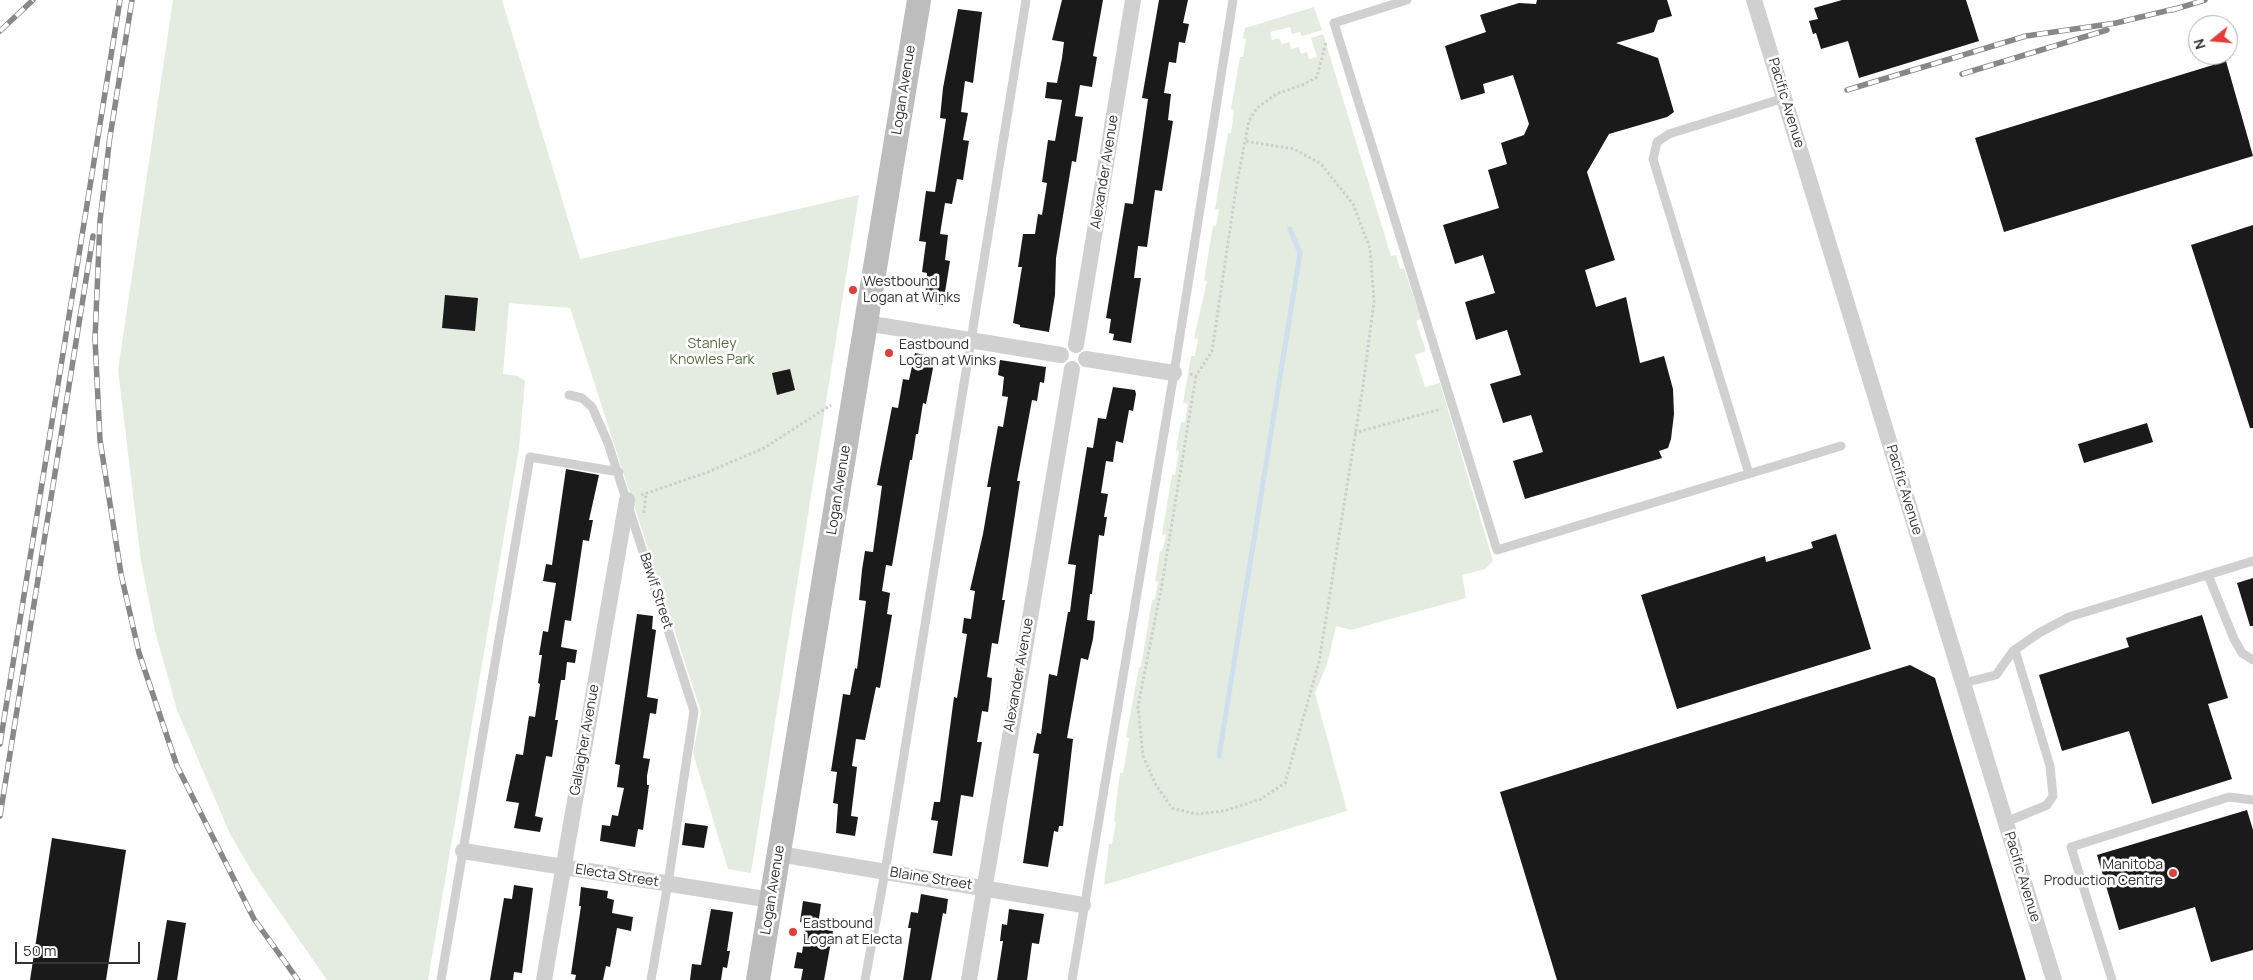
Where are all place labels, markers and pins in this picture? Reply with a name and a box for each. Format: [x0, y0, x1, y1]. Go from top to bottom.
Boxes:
place label: Westbound Logan at Winks [863, 274, 960, 306]
marker: Westbound Logan at Winks [847, 284, 859, 296]
place label: Eastbound Logan at Winks [899, 337, 996, 370]
marker: Eastbound Logan at Winks [883, 347, 895, 359]
place label: Manitoba Production Centre [2044, 857, 2163, 890]
marker: Manitoba Production Centre [2167, 867, 2179, 879]
place label: Eastbound Logan at Electa [803, 916, 902, 949]
marker: Eastbound Logan at Electa [787, 926, 799, 938]

